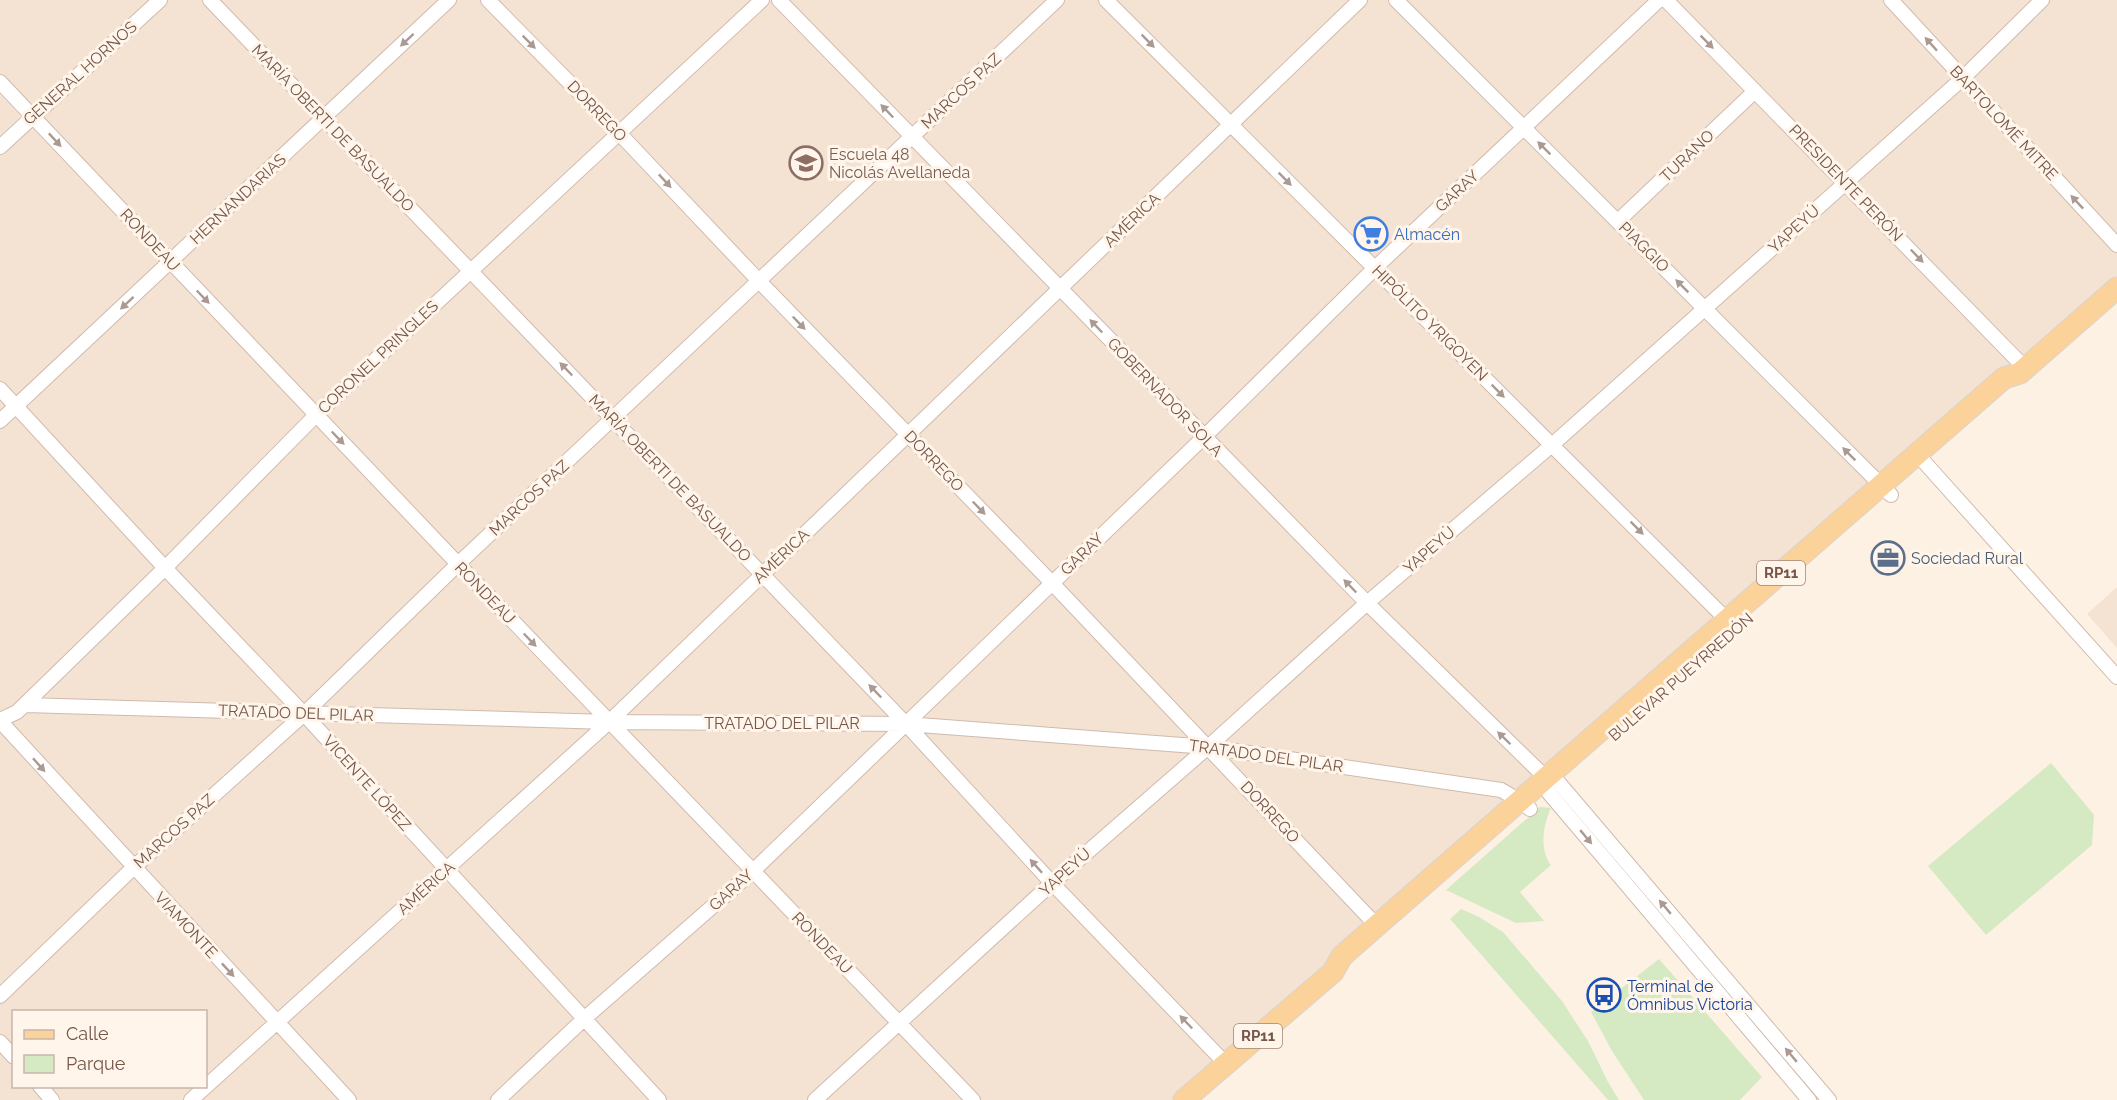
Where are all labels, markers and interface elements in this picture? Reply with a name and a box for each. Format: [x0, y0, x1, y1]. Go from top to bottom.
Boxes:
street label: GENERAL HORNOS [19, 17, 141, 129]
one-way arrow [399, 33, 414, 47]
one-way arrow [522, 34, 536, 49]
one-way arrow [1140, 34, 1154, 48]
one-way arrow [1699, 34, 1713, 48]
one-way arrow [1924, 36, 1938, 51]
street label: MARÍA OBERTI DE BASUALDO [248, 40, 419, 216]
street label: MARCOS PAZ [917, 49, 1005, 133]
street label: BARTOLOMÉ MITRE [1946, 61, 2063, 184]
street label: DORREGO [563, 77, 631, 145]
one-way arrow [880, 104, 894, 119]
street label: PRESIDENTE PERÓN [1785, 120, 1908, 245]
street label: TURANO [1656, 126, 1718, 186]
one-way arrow [48, 132, 61, 147]
one-way arrow [1538, 141, 1552, 155]
school or university icon: Escuela 48 Nicolás Avellaneda [788, 145, 824, 181]
place label: Escuela 48 Nicolás Avellaneda [829, 145, 970, 182]
street label: HERNANDARIAS [186, 150, 290, 248]
street label: GARAY [1431, 166, 1483, 216]
one-way arrow [1278, 172, 1292, 186]
one-way arrow [658, 174, 672, 189]
street label: AMÉRICA [1099, 188, 1164, 251]
one-way arrow [2070, 195, 2084, 210]
street label: YAPEYÚ [1764, 200, 1823, 257]
street label: RONDEAU [116, 205, 184, 275]
supermarket icon: Almacén [1353, 216, 1389, 252]
street label: PIAGGIO [1615, 218, 1673, 276]
place label: Almacén [1394, 225, 1460, 244]
one-way arrow [1909, 248, 1923, 262]
street label: HIPÓLITO YRIGOYEN [1368, 260, 1493, 385]
one-way arrow [1676, 279, 1690, 293]
one-way arrow [196, 289, 210, 303]
one-way arrow [120, 296, 135, 309]
street label: CORONEL PRINGLES [314, 296, 442, 418]
one-way arrow [792, 315, 806, 329]
one-way arrow [1090, 320, 1104, 334]
street label: GOBERNADOR SOLA [1104, 334, 1227, 460]
one-way arrow [559, 363, 573, 377]
one-way arrow [1491, 383, 1505, 397]
street label: MARÍA OBERTI DE BASUALDO [585, 390, 756, 566]
street label: DORREGO [900, 427, 968, 495]
one-way arrow [331, 430, 344, 445]
one-way arrow [1843, 447, 1857, 461]
street label: MARCOS PAZ [485, 456, 573, 540]
one-way arrow [972, 500, 986, 515]
one-way arrow [1629, 521, 1643, 535]
street label: YAPEYÚ [1399, 522, 1459, 578]
street label: AMÉRICA [748, 524, 813, 587]
street label: GARAY [1056, 528, 1108, 579]
office icon: Sociedad Rural [1870, 540, 1906, 576]
place label: Sociedad Rural [1911, 549, 2024, 568]
street label: RONDEAU [451, 558, 519, 628]
road number: RP11 [1757, 561, 1805, 585]
one-way arrow [1343, 580, 1357, 594]
street label: BULEVAR PUEYRREDÓN [1604, 608, 1757, 745]
one-way arrow [523, 633, 537, 647]
one-way arrow [869, 685, 883, 699]
street label: TRATADO DEL PILAR [218, 701, 374, 725]
street label: TRATADO DEL PILAR [704, 714, 860, 733]
street label: VICENTE LÓPEZ [319, 731, 416, 835]
one-way arrow [1497, 731, 1511, 745]
street label: TRATADO DEL PILAR [1188, 736, 1344, 776]
one-way arrow [32, 757, 46, 772]
street label: DORREGO [1237, 777, 1303, 847]
street label: MARCOS PAZ [130, 790, 218, 872]
one-way arrow [1580, 829, 1593, 845]
street label: YAPEYÚ [1035, 843, 1094, 900]
street label: AMÉRICA [393, 856, 459, 919]
one-way arrow [1030, 859, 1043, 874]
street label: GARAY [705, 865, 757, 915]
street label: VIAMONTE [151, 888, 222, 962]
one-way arrow [1658, 899, 1671, 915]
street label: RONDEAU [788, 908, 856, 978]
one-way arrow [221, 962, 234, 977]
bus stop icon: Terminal de Ómnibus Victoria [1586, 977, 1622, 1013]
place label: Terminal de Ómnibus Victoria [1627, 977, 1753, 1014]
legend [12, 1010, 207, 1088]
one-way arrow [1179, 1015, 1193, 1029]
text: Calle [66, 1023, 109, 1044]
road number: RP11 [1234, 1024, 1282, 1048]
one-way arrow [1785, 1048, 1798, 1063]
text: Parque [66, 1053, 126, 1074]

